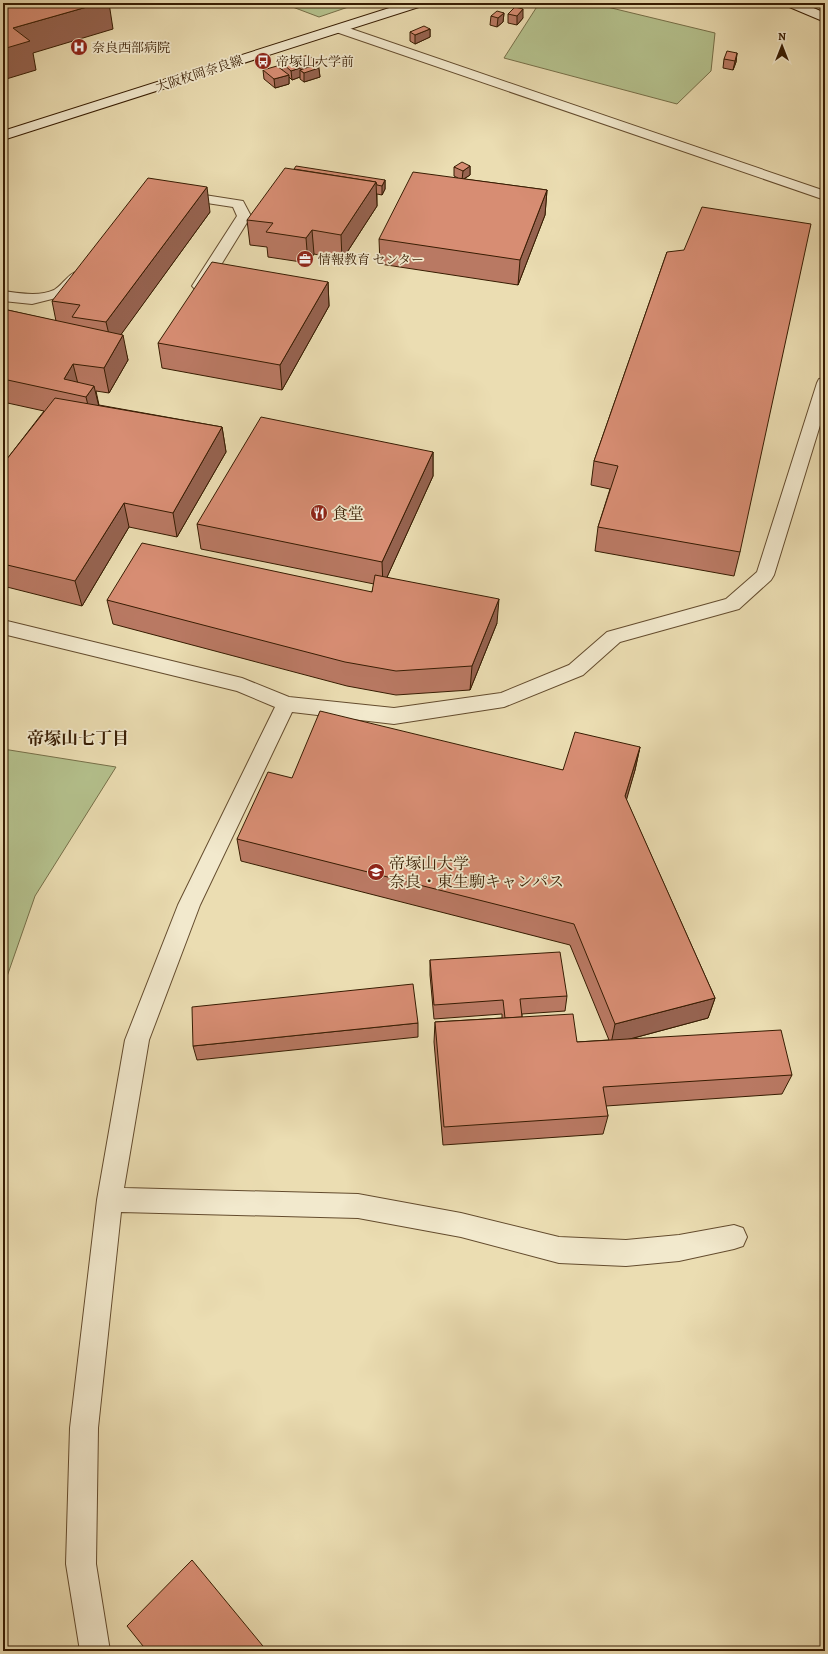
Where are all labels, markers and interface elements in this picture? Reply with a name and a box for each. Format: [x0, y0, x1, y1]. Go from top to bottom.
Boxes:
north arrow [762, 26, 802, 66]
text: N [778, 29, 786, 44]
hospital icon: 奈良西部病院 [69, 37, 89, 57]
place label: 奈良西部病院 [92, 39, 170, 56]
street label: 大阪枚岡奈良線 [153, 51, 245, 96]
bus stop icon: 帝塚山大学前 [253, 51, 273, 71]
place label: 帝塚山大学前 [276, 53, 354, 70]
office icon: 情報教育 センター [295, 249, 315, 269]
place label: 情報教育 センター [318, 251, 424, 268]
restaurant icon: 食堂 [309, 503, 329, 523]
place label: 食堂 [332, 503, 364, 525]
district label: 帝塚山七丁目 [27, 727, 129, 750]
place label: 帝塚山大学 奈良・東生駒キャンパス [389, 853, 564, 893]
school or university icon: 帝塚山大学 奈良・東生駒キャンパス [366, 862, 386, 882]

